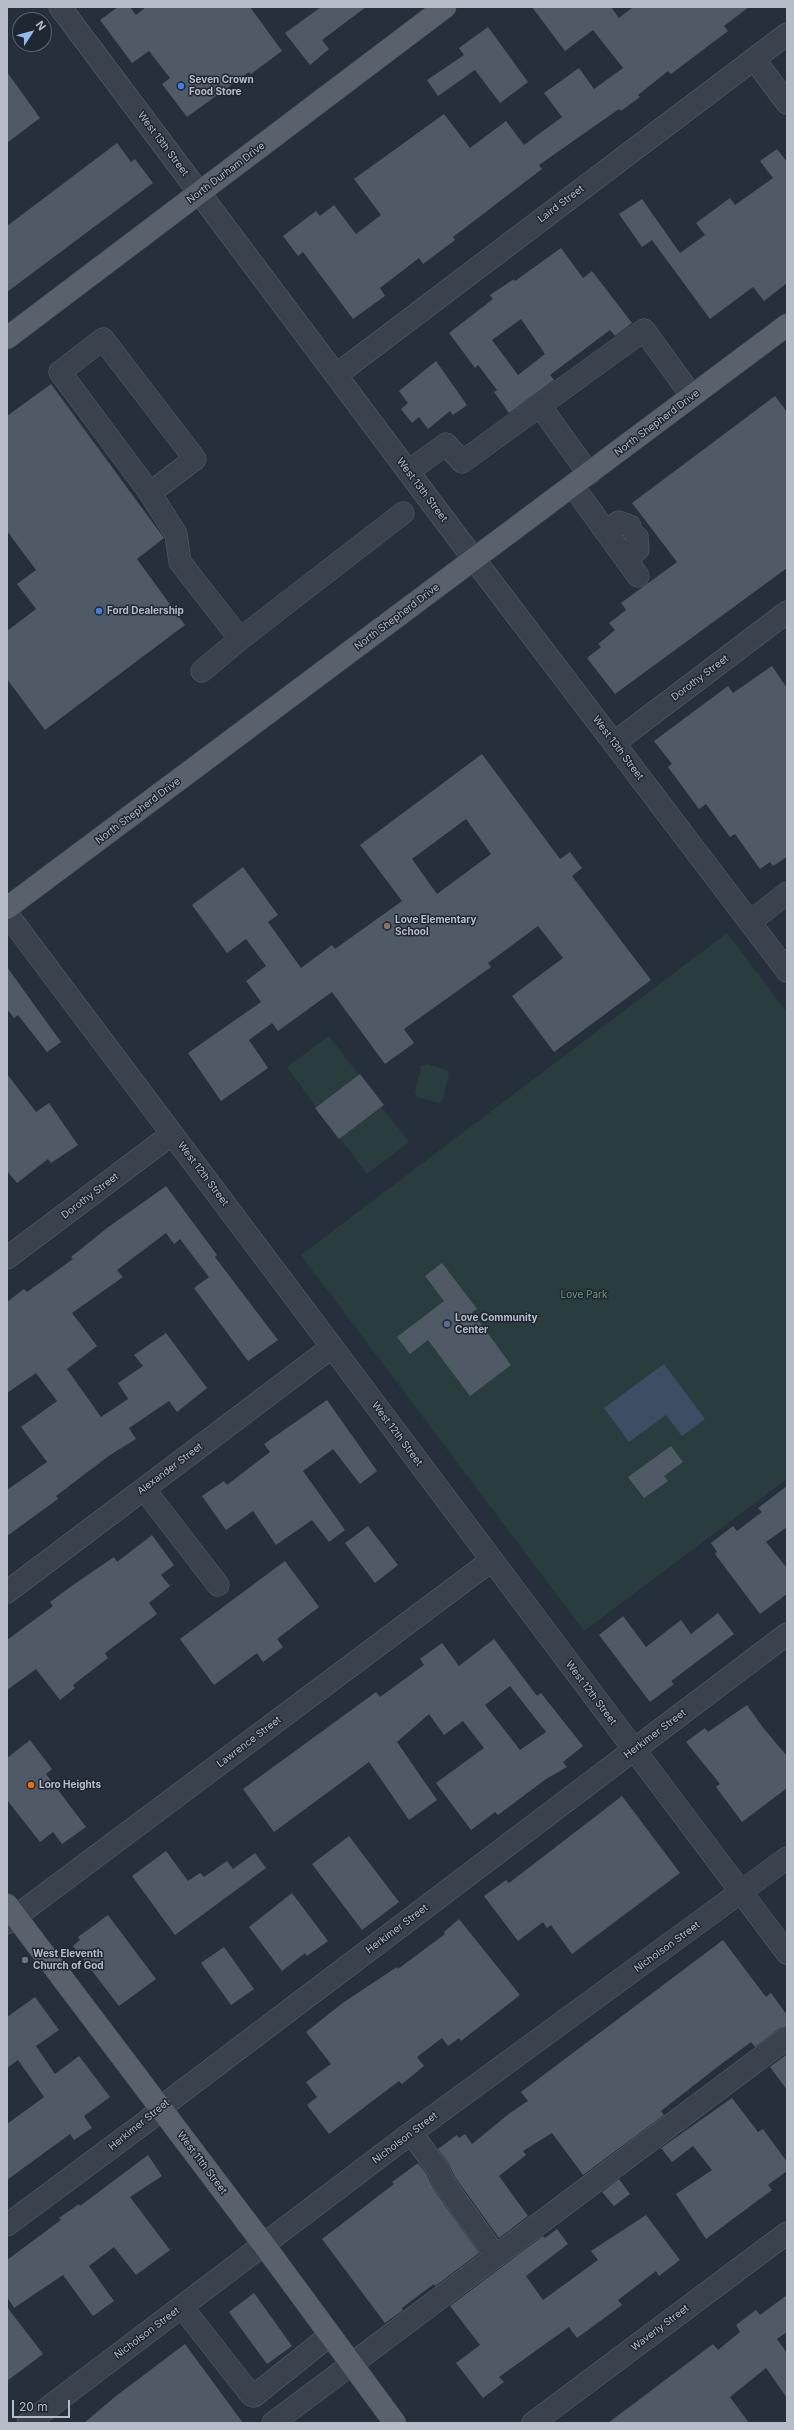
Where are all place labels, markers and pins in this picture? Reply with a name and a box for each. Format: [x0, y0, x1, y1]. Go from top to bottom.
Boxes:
place label: Seven Crown Food Store [189, 74, 254, 98]
marker: Seven Crown Food Store [176, 81, 186, 91]
place label: Ford Dealership [107, 605, 184, 617]
marker: Ford Dealership [94, 606, 104, 616]
place label: Love Elementary School [395, 914, 477, 938]
marker: Love Elementary School [382, 921, 392, 931]
place label: Love Community Center [455, 1312, 538, 1336]
marker: Love Community Center [442, 1319, 452, 1329]
place label: Loro Heights [39, 1779, 101, 1791]
marker: Loro Heights [26, 1780, 36, 1790]
place label: West Eleventh Church of God [33, 1948, 104, 1972]
marker: West Eleventh Church of God [20, 1955, 30, 1965]

